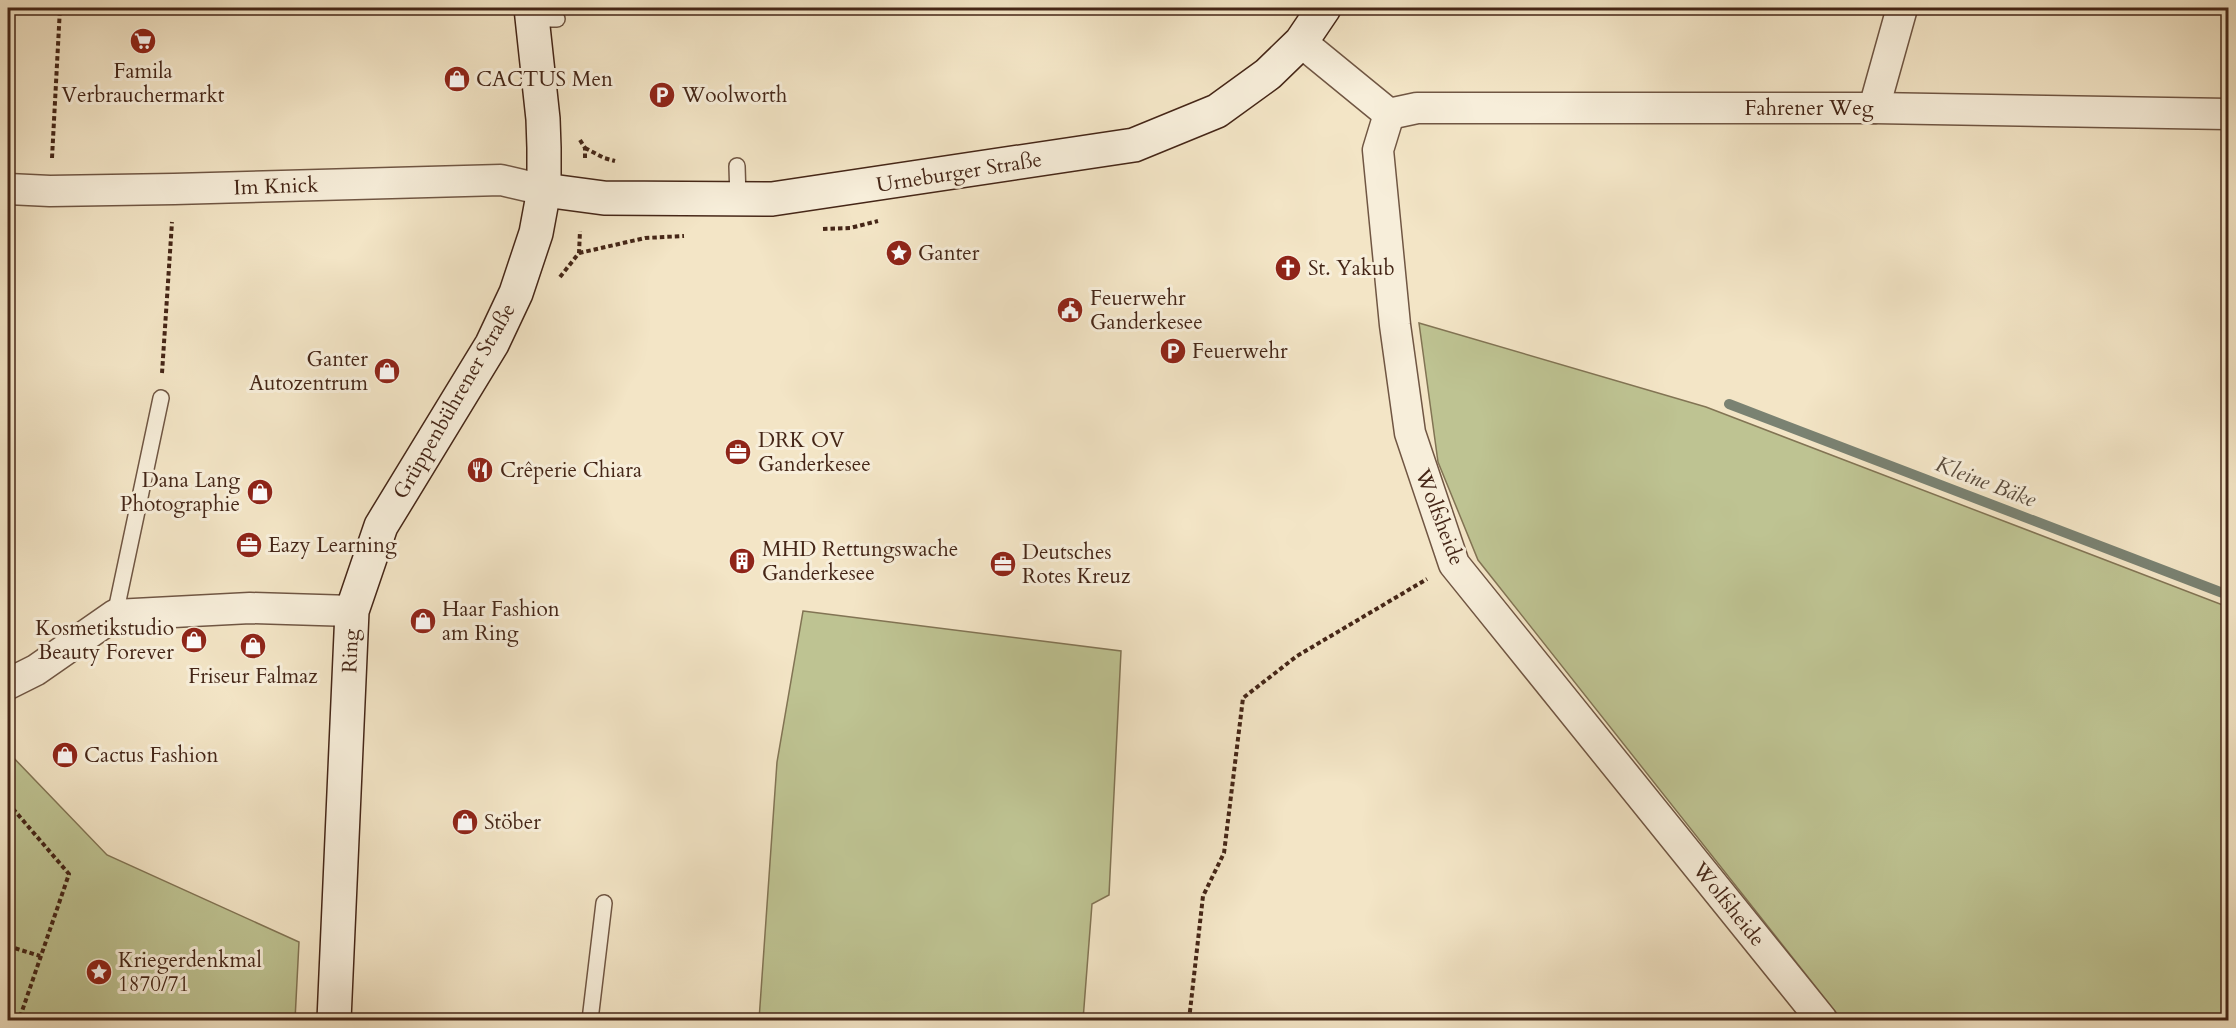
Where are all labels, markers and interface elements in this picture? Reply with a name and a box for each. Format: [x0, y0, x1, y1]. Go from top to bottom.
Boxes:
supermarket icon: Famila Verbrauchermarkt [128, 26, 158, 56]
place label: Famila Verbrauchermarkt [62, 57, 225, 110]
shop icon: CACTUS Men [442, 64, 472, 94]
place label: CACTUS Men [476, 65, 613, 94]
parking icon: Woolworth [647, 80, 677, 110]
place label: Woolworth [681, 81, 788, 110]
street label: Fahrener Weg [1744, 94, 1874, 123]
street label: Urneburger Straße [874, 145, 1044, 200]
street label: Im Knick [233, 171, 320, 202]
place icon: Ganter [884, 238, 914, 268]
place label: Ganter [918, 239, 980, 268]
church icon: St. Yakub [1273, 253, 1303, 283]
place label: St. Yakub [1308, 254, 1395, 283]
place label: Feuerwehr Ganderkesee [1090, 284, 1203, 337]
public building icon: Feuerwehr Ganderkesee [1055, 295, 1085, 325]
street label: Grüppenbührener Straße [386, 298, 522, 505]
parking icon: Feuerwehr [1158, 336, 1188, 366]
place label: Feuerwehr [1192, 337, 1288, 366]
place label: Ganter Autozentrum [249, 345, 368, 398]
shop icon: Ganter Autozentrum [372, 356, 402, 386]
place label: DRK OV Ganderkesee [758, 426, 871, 479]
office icon: DRK OV Ganderkesee [723, 437, 753, 467]
water label: Kleine Bäke [1931, 449, 2041, 515]
restaurant icon: Crêperie Chiara [465, 455, 495, 485]
place label: Crêperie Chiara [500, 456, 642, 485]
street label: Wolfsheide [1408, 464, 1471, 570]
place label: Dana Lang Photographie [120, 466, 240, 519]
shop icon: Dana Lang Photographie [245, 477, 275, 507]
office icon: Eazy Learning [234, 530, 264, 560]
place label: Eazy Learning [268, 531, 397, 560]
place label: MHD Rettungswache Ganderkesee [762, 535, 958, 588]
place label: Deutsches Rotes Kreuz [1022, 538, 1131, 591]
building icon: MHD Rettungswache Ganderkesee [727, 546, 757, 576]
office icon: Deutsches Rotes Kreuz [988, 549, 1018, 579]
place label: Haar Fashion am Ring [442, 595, 560, 648]
shop icon: Haar Fashion am Ring [408, 606, 438, 636]
place label: Kosmetikstudio Beauty Forever [35, 614, 174, 667]
shop icon: Kosmetikstudio Beauty Forever [179, 625, 209, 655]
street label: Ring [335, 628, 366, 674]
shop icon: Friseur Falmaz [238, 631, 268, 661]
place label: Friseur Falmaz [188, 662, 318, 691]
shop icon: Cactus Fashion [50, 740, 80, 770]
place label: Cactus Fashion [84, 741, 218, 770]
shop icon: Stöber [450, 807, 480, 837]
place label: Stöber [484, 808, 541, 837]
street label: Wolfsheide [1685, 855, 1772, 953]
place label: Kriegerdenkmal 1870/71 [118, 946, 262, 999]
place icon: Kriegerdenkmal 1870/71 [84, 957, 114, 987]

